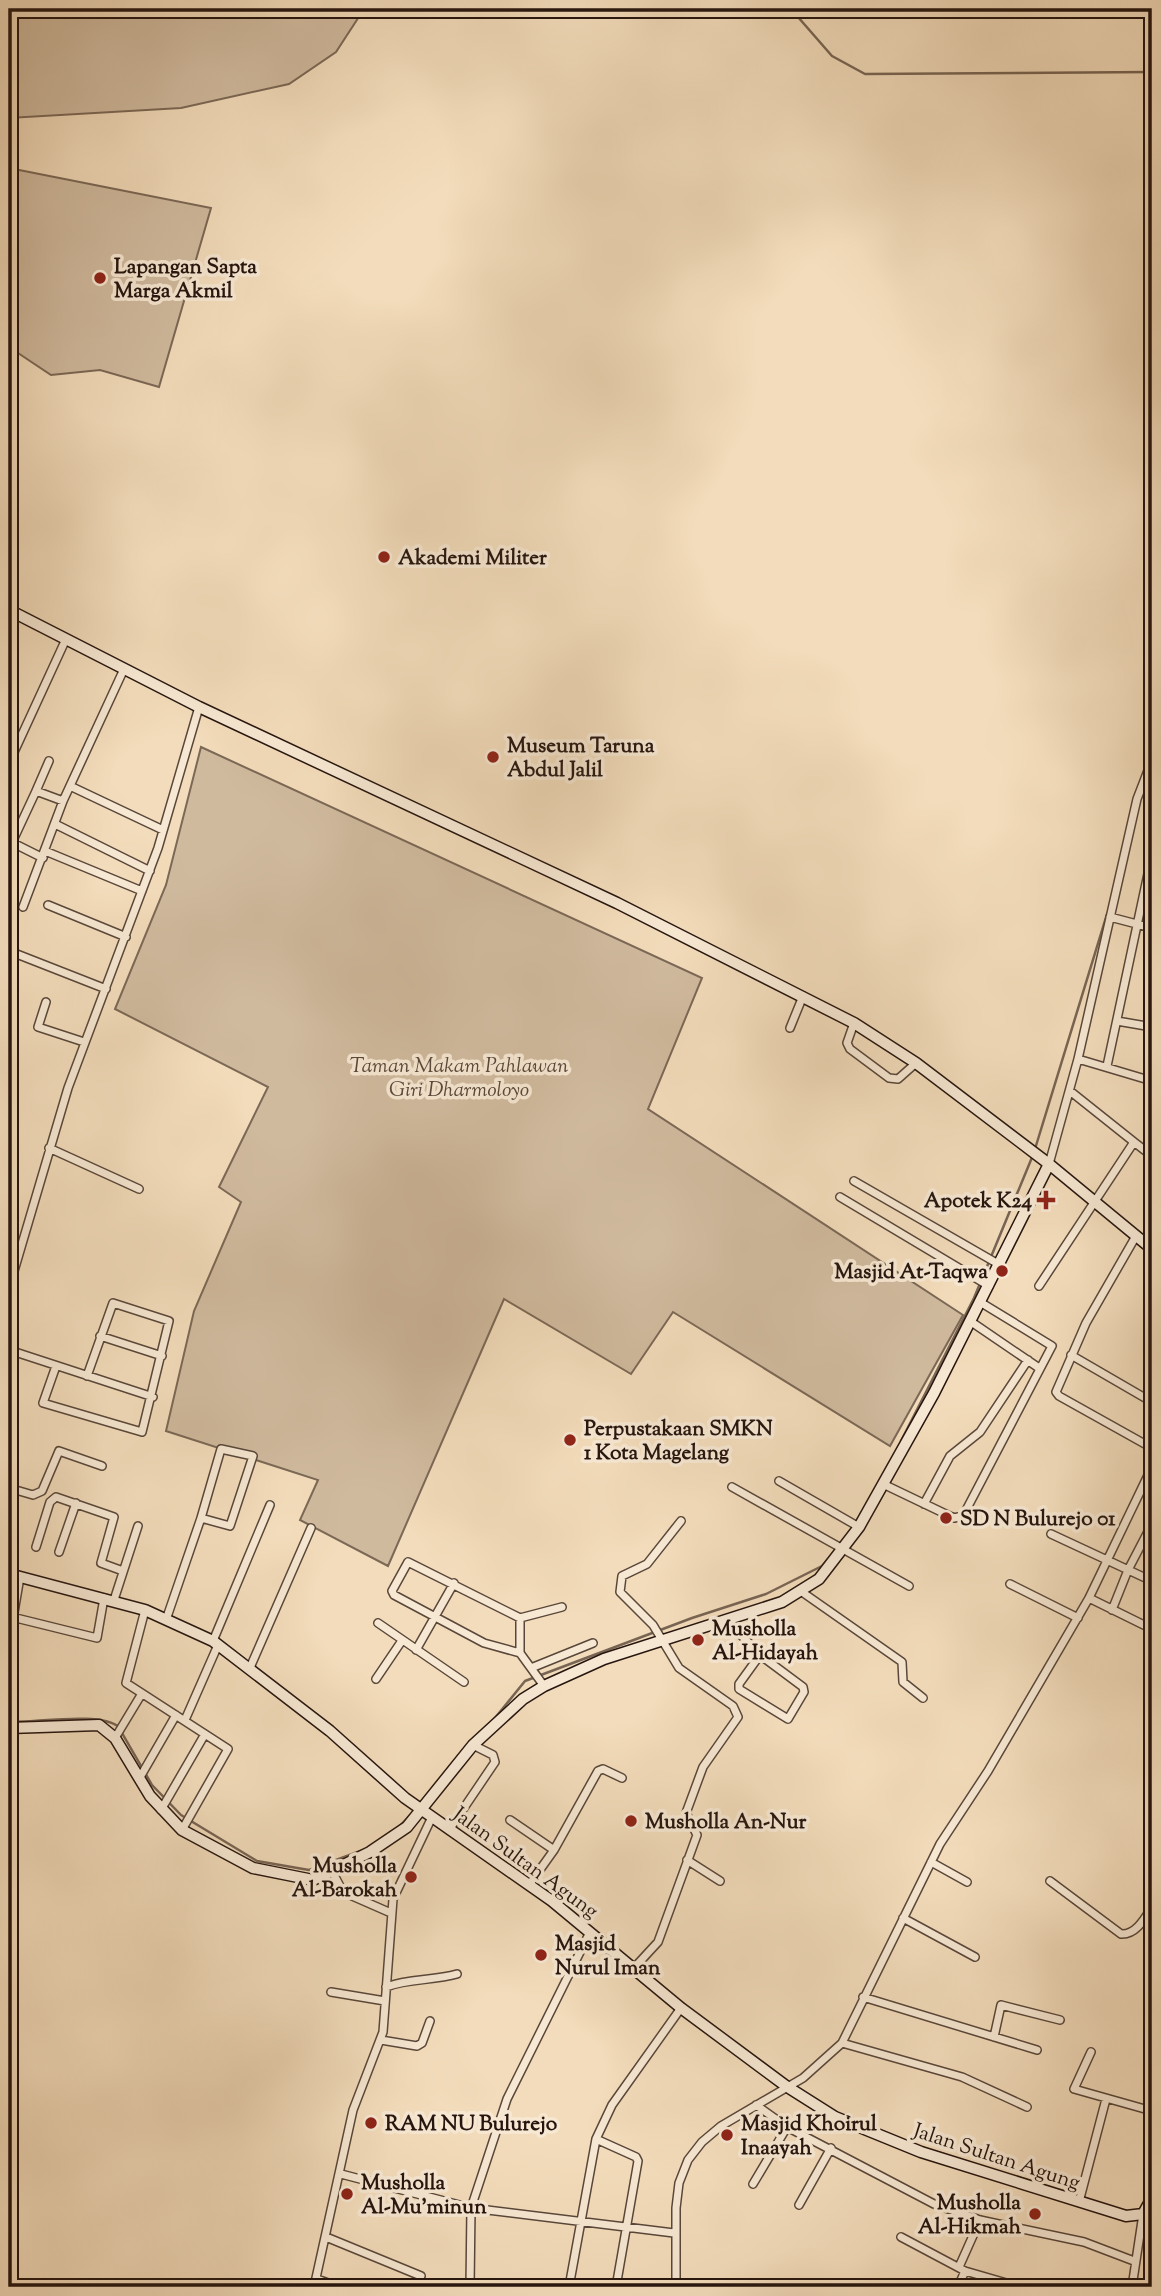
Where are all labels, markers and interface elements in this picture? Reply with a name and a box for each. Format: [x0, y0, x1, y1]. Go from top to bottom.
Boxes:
place label: Lapangan Sapta Marga Akmil [114, 253, 257, 307]
marker: Lapangan Sapta Marga Akmil [92, 270, 108, 286]
place label: Akademi Militer [398, 544, 547, 574]
marker: Akademi Militer [376, 549, 392, 565]
place label: Museum Taruna Abdul Jalil [507, 732, 655, 786]
marker: Museum Taruna Abdul Jalil [485, 749, 501, 765]
park label: Taman Makam Pahlawan Giri Dharmoloyo [350, 1052, 568, 1106]
place label: Apotek K24 [924, 1187, 1032, 1217]
marker: Apotek K24 [1038, 1192, 1054, 1208]
place label: Masjid At-Taqwa [834, 1258, 988, 1288]
marker: Masjid At-Taqwa [994, 1263, 1010, 1279]
place label: Perpustakaan SMKN 1 Kota Magelang [584, 1415, 773, 1469]
marker: Perpustakaan SMKN 1 Kota Magelang [562, 1432, 578, 1448]
place label: SD N Bulurejo 01 [960, 1505, 1116, 1535]
marker: SD N Bulurejo 01 [938, 1510, 954, 1526]
place label: Musholla Al-Hidayah [712, 1615, 819, 1669]
marker: Musholla Al-Hidayah [690, 1632, 706, 1648]
street label: Jalan Sultan Agung [445, 1800, 604, 1927]
place label: Musholla An-Nur [645, 1808, 807, 1838]
marker: Musholla An-Nur [623, 1813, 639, 1829]
place label: Musholla Al-Barokah [292, 1852, 398, 1906]
marker: Musholla Al-Barokah [403, 1869, 419, 1885]
place label: Masjid Nurul Iman [555, 1930, 661, 1984]
marker: Masjid Nurul Iman [533, 1947, 549, 1963]
place label: RAM NU Bulurejo [385, 2110, 558, 2140]
place label: Masjid Khoirul Inaayah [741, 2110, 877, 2164]
marker: RAM NU Bulurejo [363, 2115, 379, 2131]
street label: Jalan Sultan Agung [908, 2116, 1084, 2199]
marker: Masjid Khoirul Inaayah [719, 2127, 735, 2143]
place label: Musholla Al-Mu'minun [361, 2169, 487, 2223]
marker: Musholla Al-Mu'minun [339, 2186, 355, 2202]
place label: Musholla Al-Hikmah [918, 2189, 1022, 2243]
marker: Musholla Al-Hikmah [1027, 2206, 1043, 2222]

